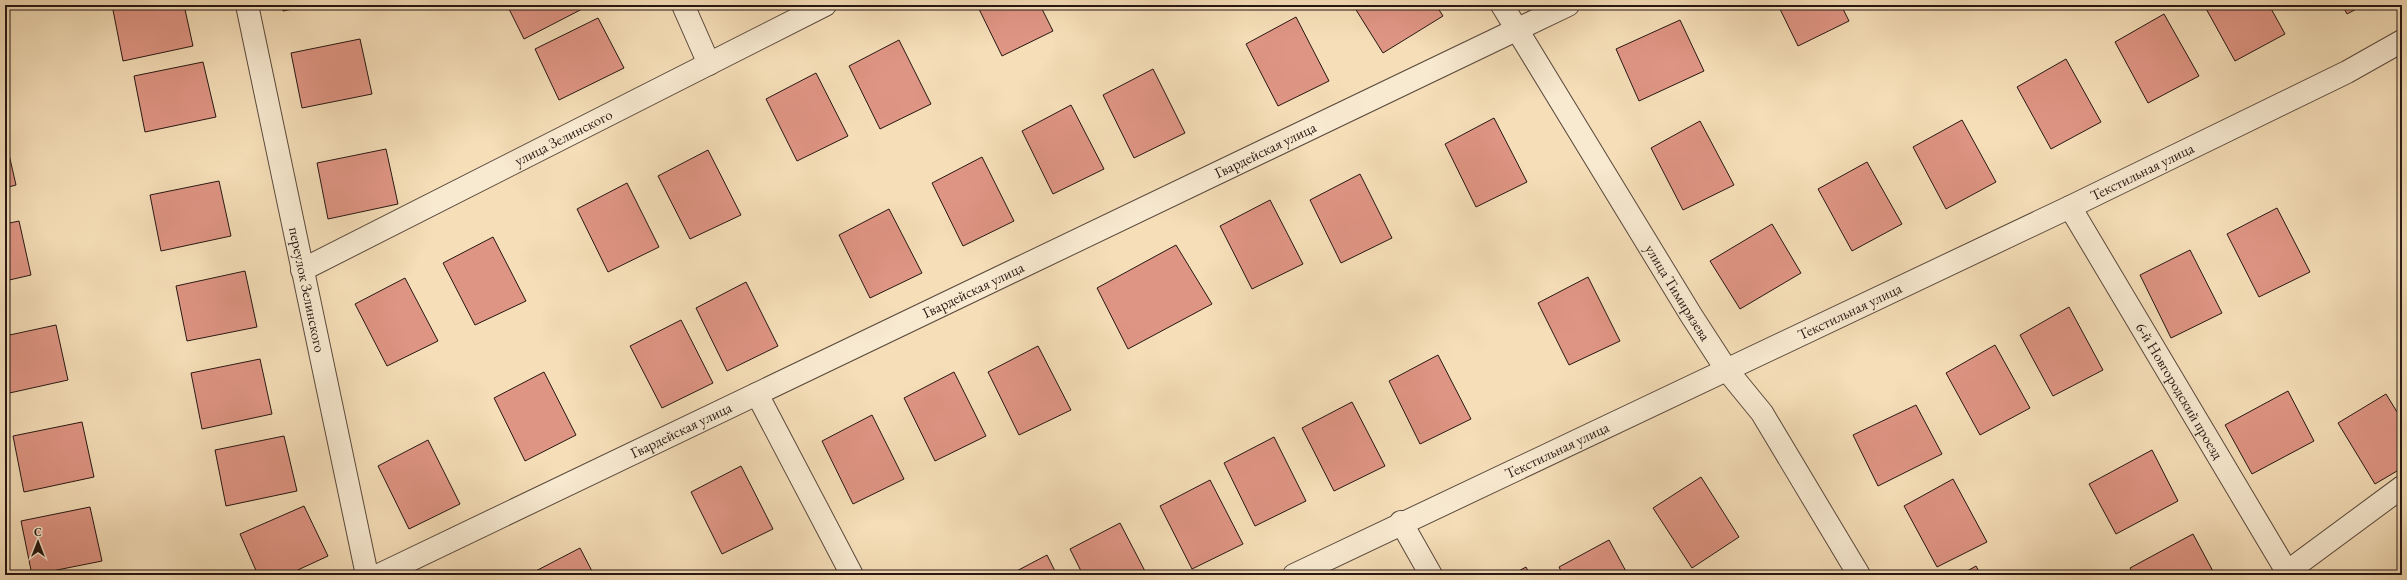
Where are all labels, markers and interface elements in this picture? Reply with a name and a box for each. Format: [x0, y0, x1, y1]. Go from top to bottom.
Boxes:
street label: улица Зелинского [511, 104, 615, 170]
street label: Гвардейская улица [1211, 117, 1319, 182]
street label: Текстильная улица [2087, 138, 2197, 205]
street label: переулок Зелинского [285, 225, 330, 354]
street label: улица Тимирязева [1641, 241, 1715, 344]
street label: Гвардейская улица [919, 257, 1027, 322]
street label: Текстильная улица [1794, 278, 1905, 344]
street label: 6-й Новгородский проезд [2132, 319, 2228, 462]
street label: Гвардейская улица [627, 397, 735, 462]
street label: Текстильная улица [1502, 417, 1612, 483]
north arrow [18, 522, 58, 562]
text: С [34, 525, 42, 539]

